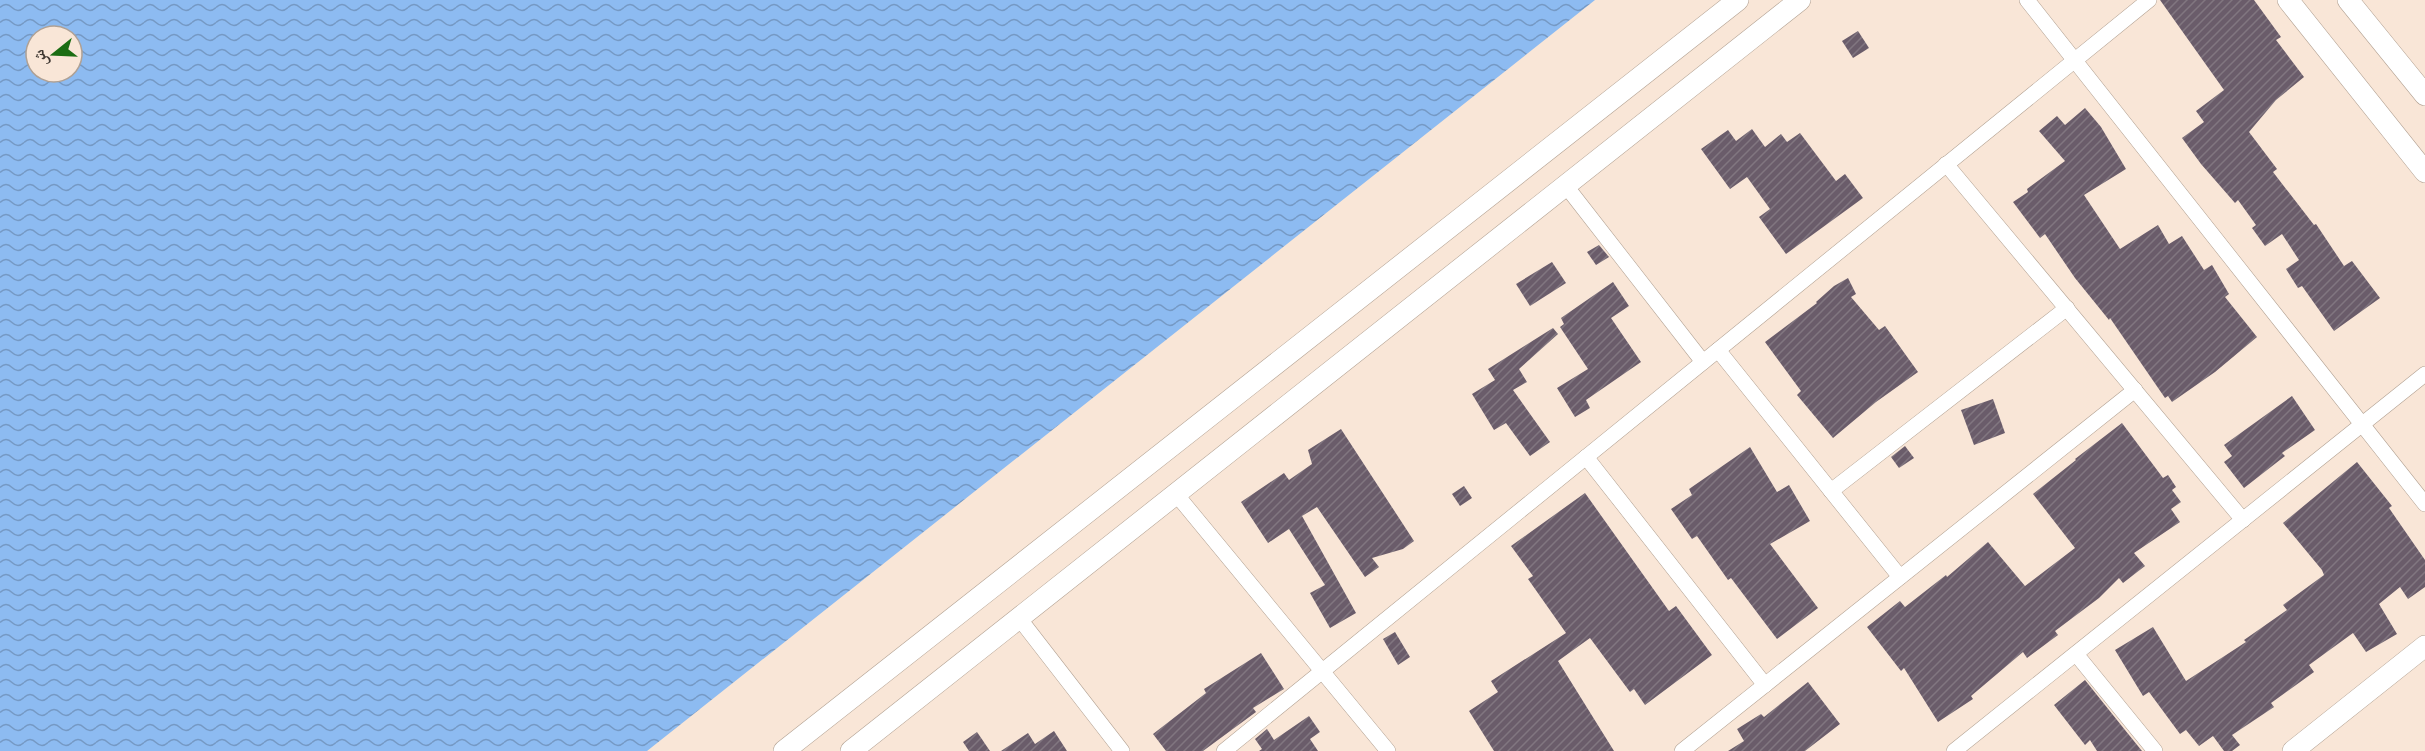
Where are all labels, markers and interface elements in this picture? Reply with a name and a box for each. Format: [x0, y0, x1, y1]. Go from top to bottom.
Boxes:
north arrow [24, 24, 84, 84]
text: ش [27, 47, 55, 70]

